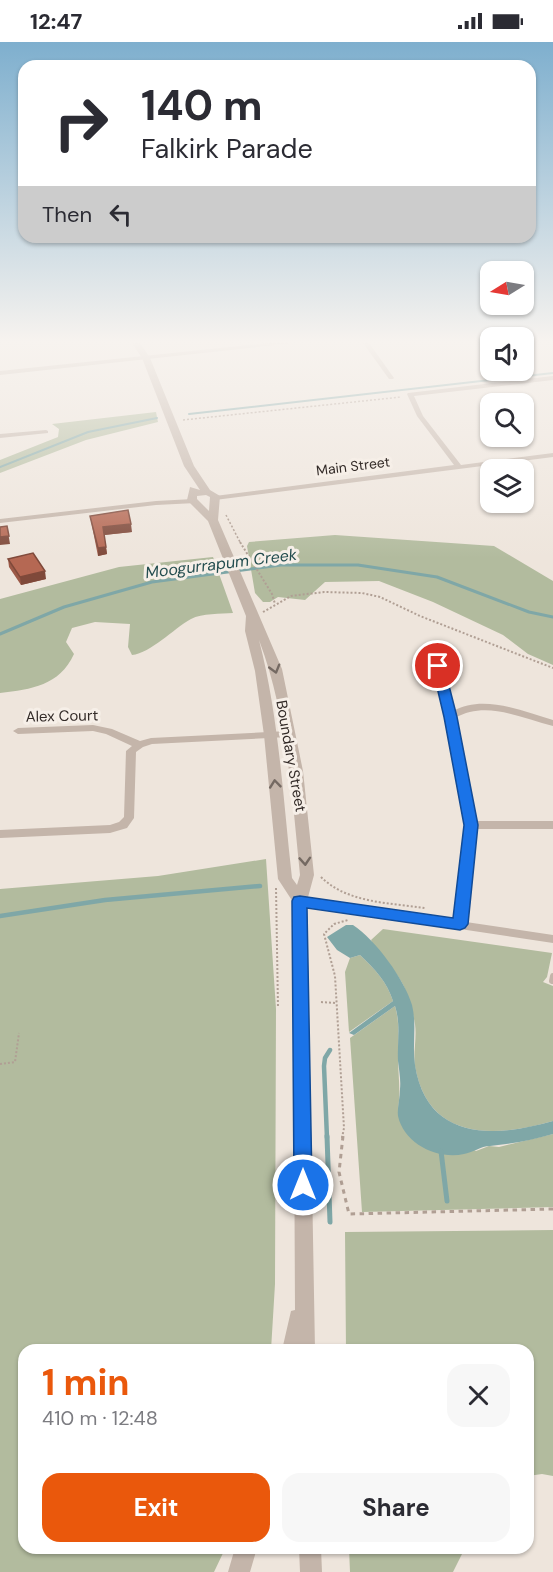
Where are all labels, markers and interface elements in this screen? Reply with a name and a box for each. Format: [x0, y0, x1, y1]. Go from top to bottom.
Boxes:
text: 12:47 [30, 7, 82, 36]
text: 140 m [141, 78, 263, 133]
icon: right [42, 84, 120, 162]
text: Falkirk Parade [141, 131, 313, 166]
icon: left [104, 198, 137, 231]
text: Then [42, 200, 92, 229]
north arrow [480, 261, 534, 315]
map controls [480, 261, 534, 513]
button: sound [480, 327, 534, 381]
button: search [480, 393, 534, 447]
street label: Main Street [315, 453, 391, 479]
button: layers [480, 459, 534, 513]
water label: Moogurrapum Creek [144, 544, 299, 583]
pin [412, 640, 463, 691]
icon: arrive [421, 649, 454, 682]
one-way arrow [268, 663, 280, 673]
street label: Boundary Street [271, 699, 311, 814]
street label: Alex Court [26, 705, 99, 727]
one-way arrow [269, 780, 282, 789]
one-way arrow [299, 856, 312, 865]
position arrow [271, 1153, 335, 1217]
text: 1 min [42, 1359, 130, 1406]
button: close [447, 1364, 510, 1427]
text: 410 m · 12:48 [42, 1405, 158, 1431]
button: Exit [42, 1473, 270, 1542]
button: Share [282, 1473, 510, 1542]

